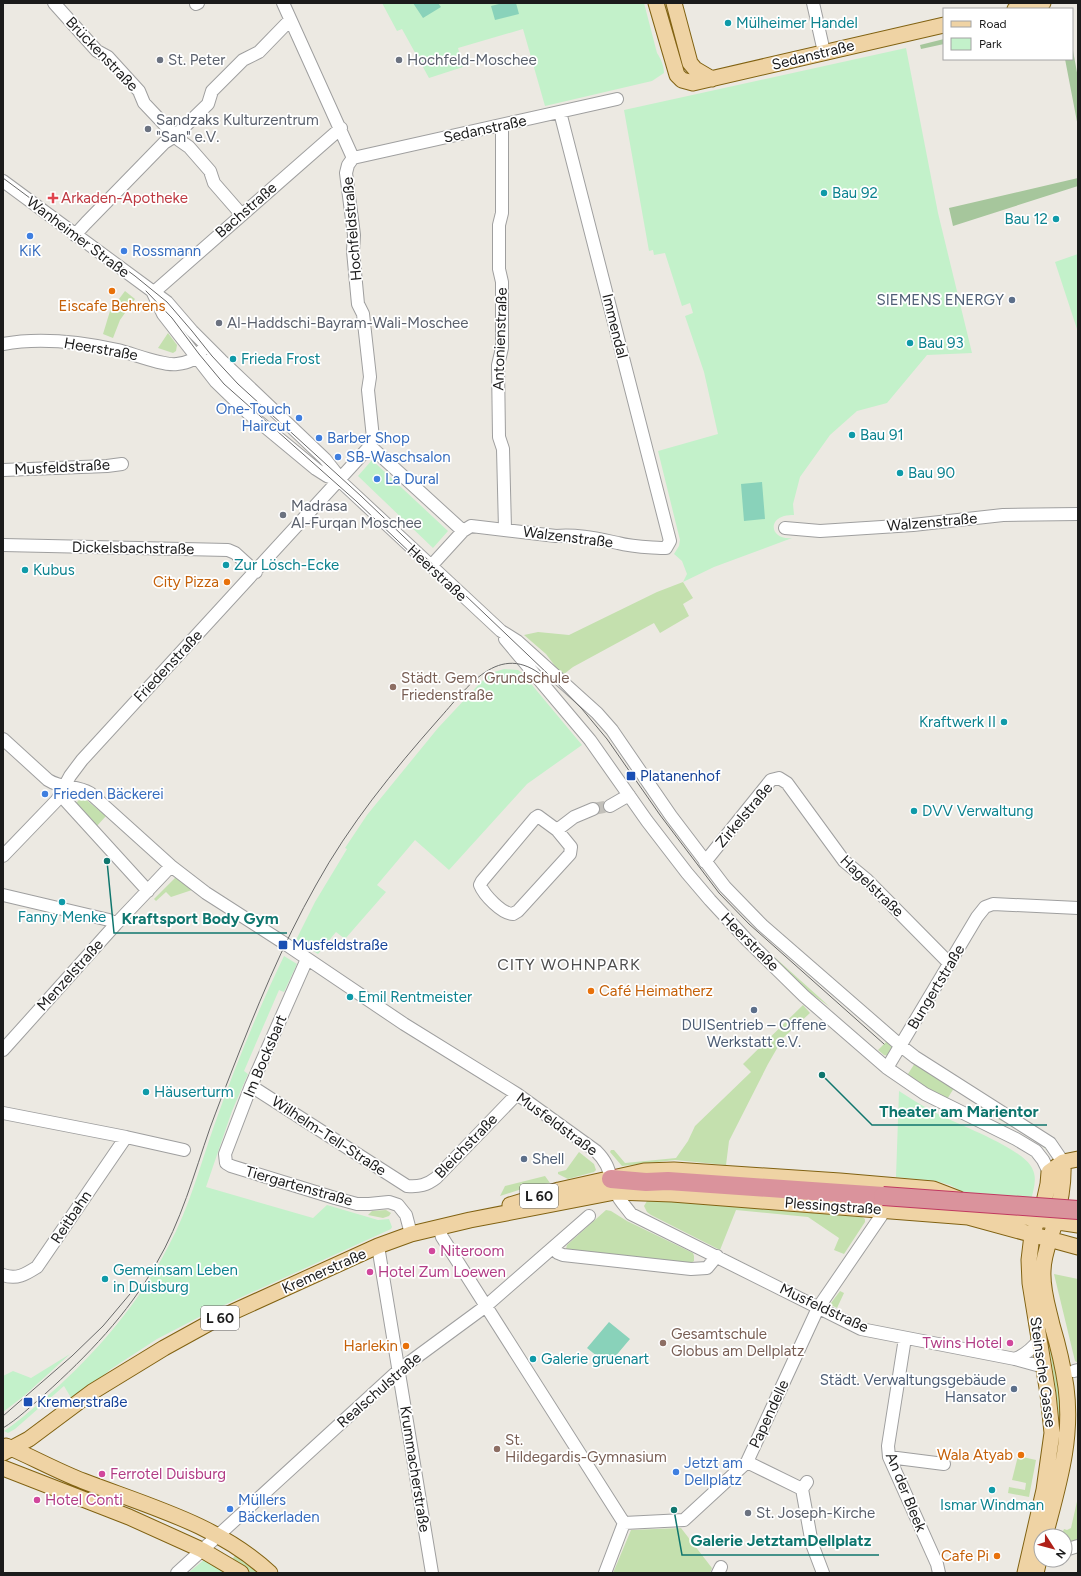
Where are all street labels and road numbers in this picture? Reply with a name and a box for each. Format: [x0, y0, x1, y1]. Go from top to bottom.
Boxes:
street label: Brückenstraße [62, 13, 142, 95]
street label: Sedanstraße [770, 36, 856, 74]
street label: Sedanstraße [442, 111, 528, 147]
street label: Hochfeldstraße [338, 176, 366, 282]
street label: Bachstraße [212, 178, 280, 242]
street label: Wanheimer Straße [23, 193, 133, 281]
street label: Antonienstraße [489, 287, 511, 391]
street label: Immendal [598, 292, 632, 360]
street label: Heerstraße [63, 334, 139, 364]
street label: Musfeldstraße [14, 456, 110, 478]
street label: Walzenstraße [886, 509, 978, 535]
street label: Walzenstraße [522, 523, 614, 551]
street label: Dickelsbachstraße [72, 538, 194, 558]
street label: Heerstraße [404, 541, 470, 605]
street label: Friedenstraße [130, 626, 206, 706]
street label: Zirkelstraße [712, 779, 776, 851]
street label: Hagelstraße [837, 851, 907, 921]
street label: Heerstraße [717, 909, 783, 975]
street label: Menzelstraße [33, 935, 107, 1015]
street label: Bungertstraße [904, 941, 968, 1033]
street label: Im Bocksbart [240, 1012, 291, 1100]
street label: Musfeldstraße [513, 1089, 601, 1159]
street label: Wilhelm-Tell-Straße [268, 1092, 390, 1180]
street label: Bleichstraße [431, 1110, 501, 1182]
street label: Tiergartenstraße [243, 1162, 355, 1210]
road number: L 60 [520, 1184, 558, 1208]
street label: Reitbahn [47, 1187, 95, 1247]
street label: Plessingstraße [784, 1194, 882, 1218]
street label: Kremerstraße [279, 1244, 369, 1298]
street label: Musfeldstraße [777, 1280, 871, 1336]
road number: L 60 [201, 1306, 239, 1330]
street label: Steinsche Gasse [1026, 1316, 1060, 1428]
street label: Realschulstraße [333, 1349, 425, 1431]
street label: Papendelle [745, 1377, 793, 1451]
street label: Krummacherstraße [396, 1405, 434, 1533]
street label: An der Bleek [882, 1450, 930, 1535]

